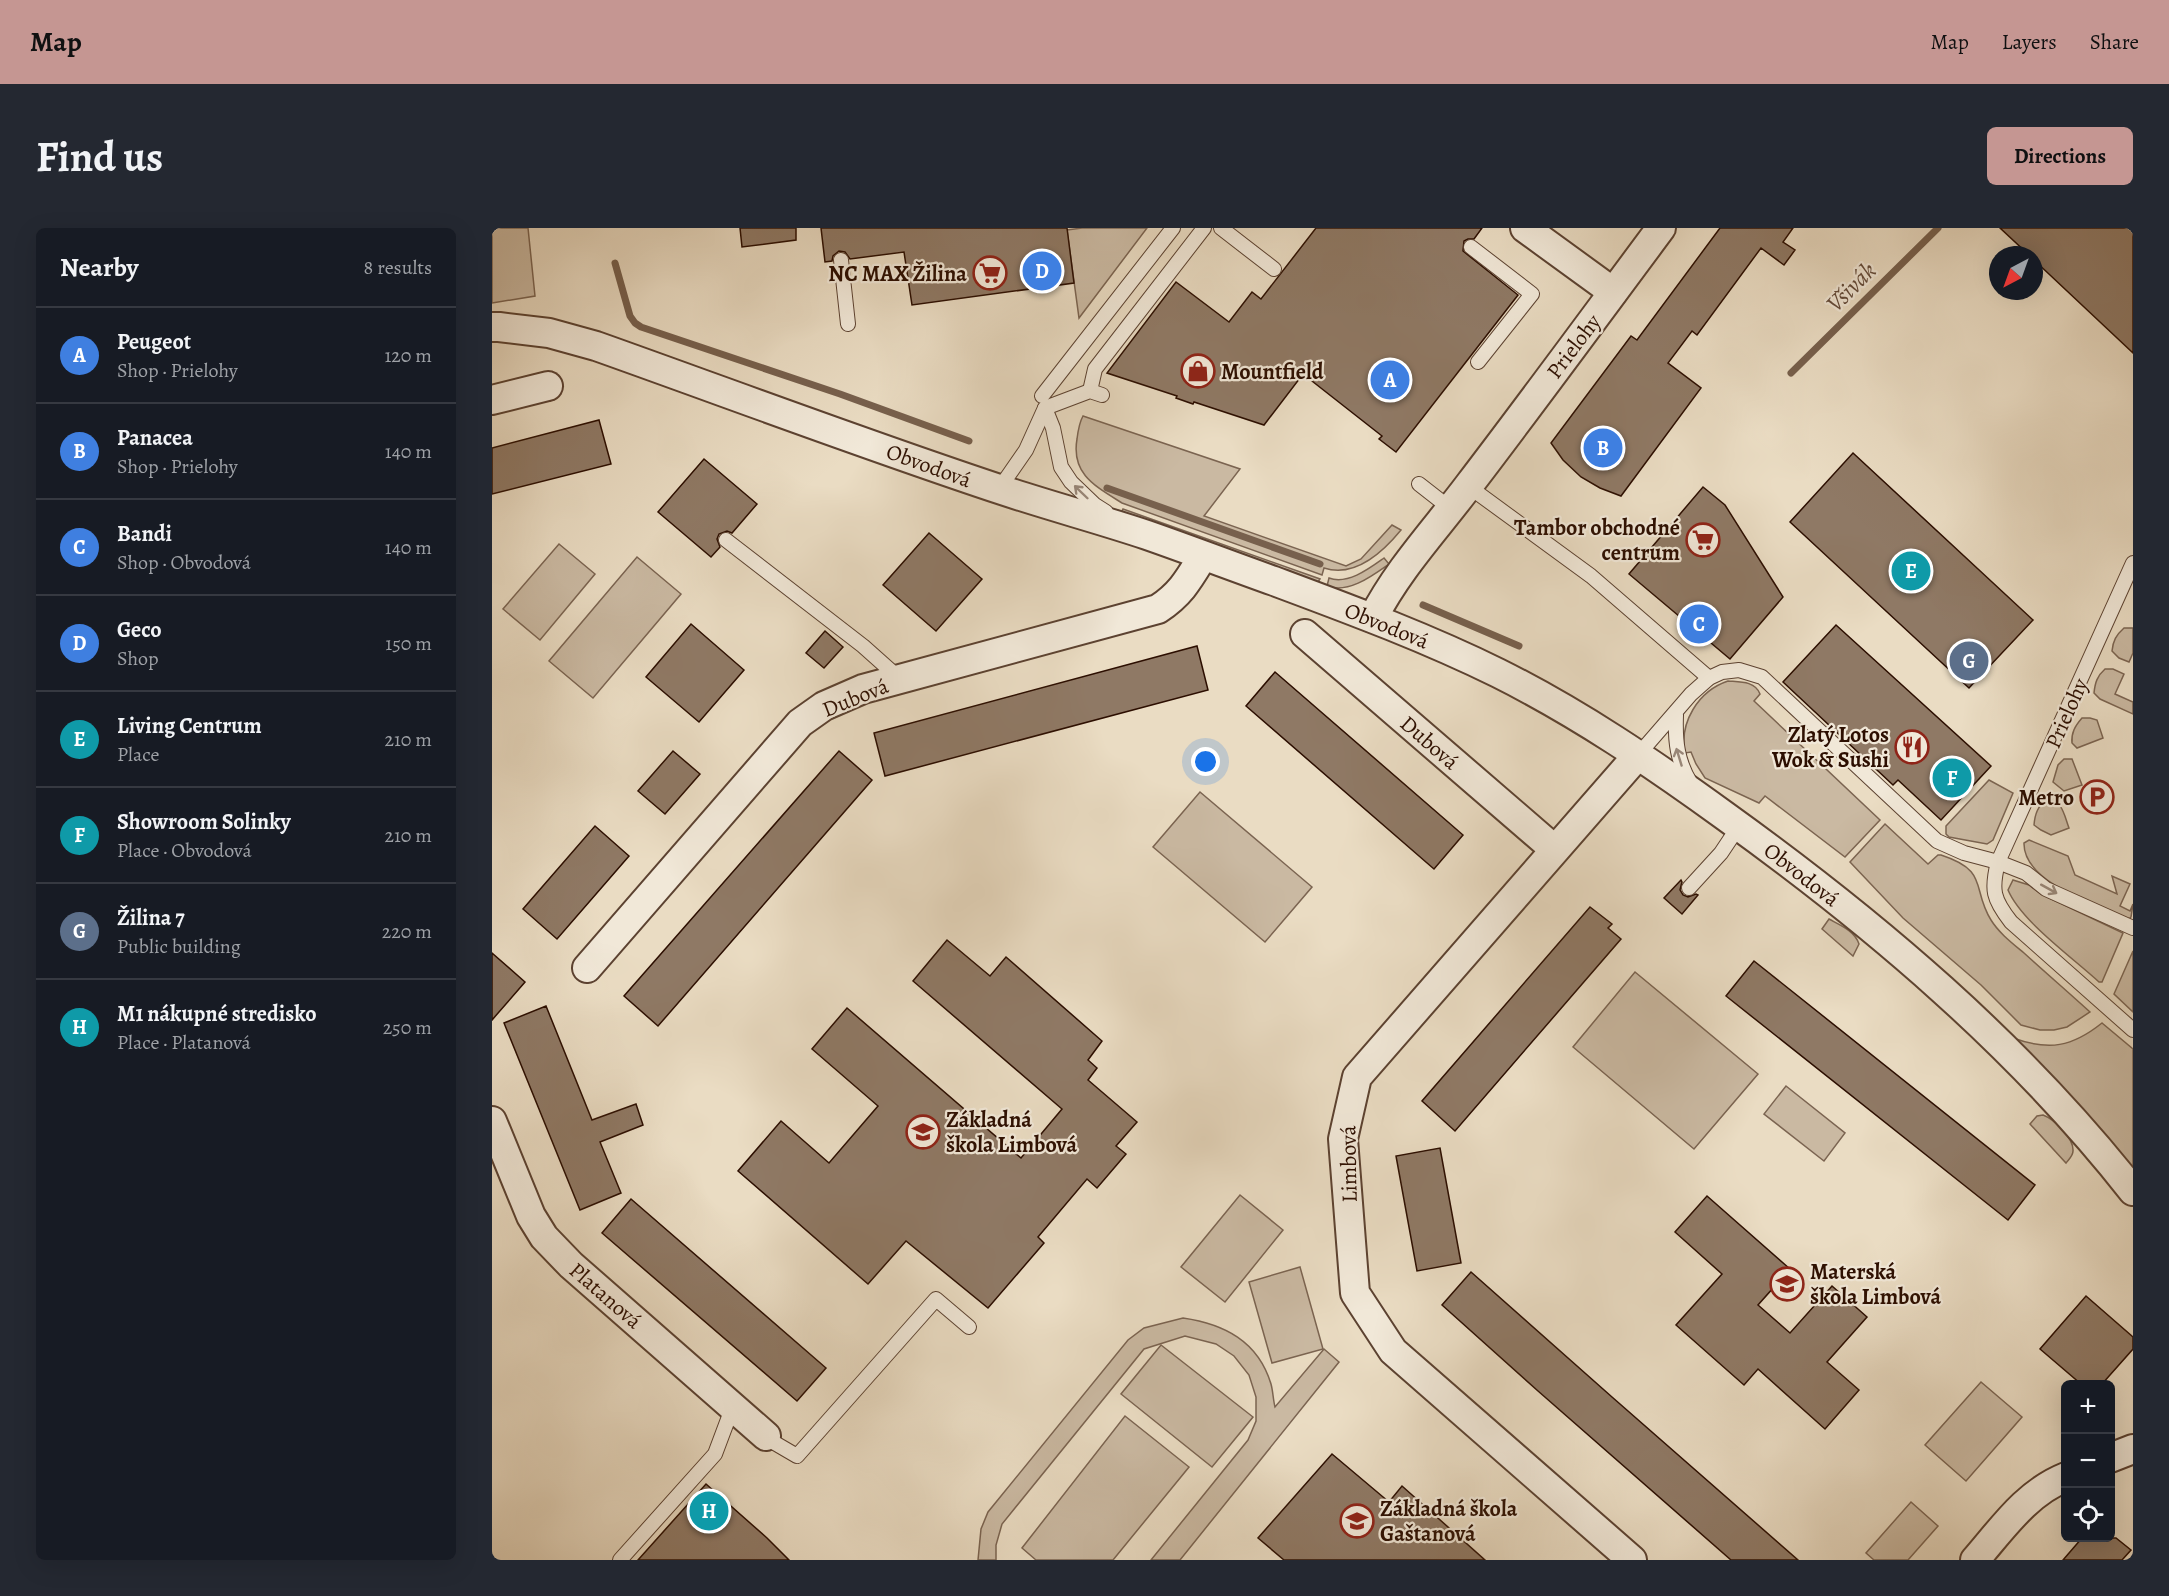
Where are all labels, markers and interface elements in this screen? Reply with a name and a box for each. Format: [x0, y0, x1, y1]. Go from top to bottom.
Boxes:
text: Map [30, 23, 82, 61]
text: Map [1930, 28, 1969, 56]
text: Layers [2002, 28, 2057, 56]
text: Share [2090, 28, 2139, 56]
button: Directions [1987, 127, 2133, 185]
text: Find us [36, 128, 163, 185]
north arrow [1989, 246, 2043, 300]
pin: D [1022, 248, 1062, 294]
text: Nearby [60, 250, 139, 285]
text: 8 results [364, 254, 432, 281]
supermarket icon: NC MAX Žilina [972, 255, 1008, 291]
water label: Všivák [1819, 255, 1883, 319]
place label: NC MAX Žilina [828, 259, 967, 289]
street label: Prielohy [1540, 308, 1608, 385]
text: Peugeot [117, 327, 191, 357]
text: A [73, 342, 86, 369]
text: 120 m [384, 342, 432, 369]
shop icon: Mountfield [1180, 353, 1216, 389]
text: Shop · Prielohy [117, 357, 238, 384]
place label: Mountfield [1221, 357, 1324, 387]
pin: A [1370, 358, 1410, 402]
text: Panacea [117, 423, 193, 453]
pin: B [1584, 426, 1622, 470]
street label: Obvodová [882, 437, 976, 495]
text: B [73, 438, 86, 465]
text: 140 m [385, 438, 432, 465]
text: Shop · Prielohy [117, 453, 238, 480]
one-way arrow [1073, 484, 1088, 499]
place label: Tambor obchodné centrum [1514, 513, 1680, 568]
text: Bandi [117, 519, 172, 549]
supermarket icon: Tambor obchodné centrum [1685, 522, 1721, 558]
text: C [73, 534, 86, 561]
text: 140 m [385, 534, 432, 561]
pin: E [1892, 548, 1930, 594]
text: Shop · Obvodová [117, 549, 251, 576]
street label: Obvodová [1340, 595, 1434, 657]
pin: C [1680, 602, 1718, 646]
text: Geco [117, 615, 162, 645]
text: D [73, 630, 86, 657]
text: 150 m [385, 630, 432, 657]
pin: G [1950, 638, 1988, 684]
text: Shop [117, 645, 159, 672]
street label: Dubová [818, 671, 894, 725]
street label: Prielohy [2038, 673, 2096, 753]
street label: Dubová [1394, 709, 1466, 777]
text: Living Centrum [117, 711, 262, 741]
place label: Zlatý Lotos Wok & Sushi [1771, 720, 1889, 775]
text: E [74, 726, 85, 753]
text: 210 m [384, 726, 432, 753]
restaurant icon: Zlatý Lotos Wok & Sushi [1894, 729, 1930, 765]
text: Place [117, 741, 159, 768]
your location [1191, 747, 1220, 776]
one-way arrow [1673, 748, 1684, 767]
pin: F [1932, 756, 1972, 800]
parking icon: Metro [2079, 779, 2115, 815]
place label: Metro [2018, 783, 2074, 813]
text: Showroom Solinky [117, 807, 291, 837]
text: F [74, 822, 85, 849]
text: 210 m [384, 822, 432, 849]
street label: Obvodová [1757, 836, 1846, 914]
text: Place · Obvodová [117, 837, 252, 864]
one-way arrow [2040, 883, 2057, 895]
text: Žilina 7 [117, 903, 185, 933]
text: G [73, 918, 86, 945]
text: 220 m [382, 918, 432, 945]
text: Public building [117, 933, 241, 960]
text: M1 nákupné stredisko [117, 999, 317, 1029]
text: H [72, 1014, 87, 1041]
text: 250 m [383, 1014, 432, 1041]
text: Place · Platanová [117, 1029, 251, 1056]
place label: Základná škola Limbová [946, 1105, 1077, 1160]
school or university icon: Základná škola Limbová [905, 1114, 941, 1150]
street label: Limbová [1333, 1124, 1365, 1203]
street label: Platanová [562, 1256, 649, 1336]
place label: Materská škola Limbová [1810, 1257, 1941, 1312]
school or university icon: Materská škola Limbová [1769, 1266, 1805, 1302]
map controls [2061, 1380, 2115, 1542]
button: + [2061, 1380, 2115, 1434]
button: − [2061, 1434, 2115, 1488]
pin: H [690, 1488, 728, 1534]
button: locate [2061, 1488, 2115, 1542]
place label: Základná škola Gaštanová [1380, 1494, 1518, 1549]
school or university icon: Základná škola Gaštanová [1339, 1503, 1375, 1539]

